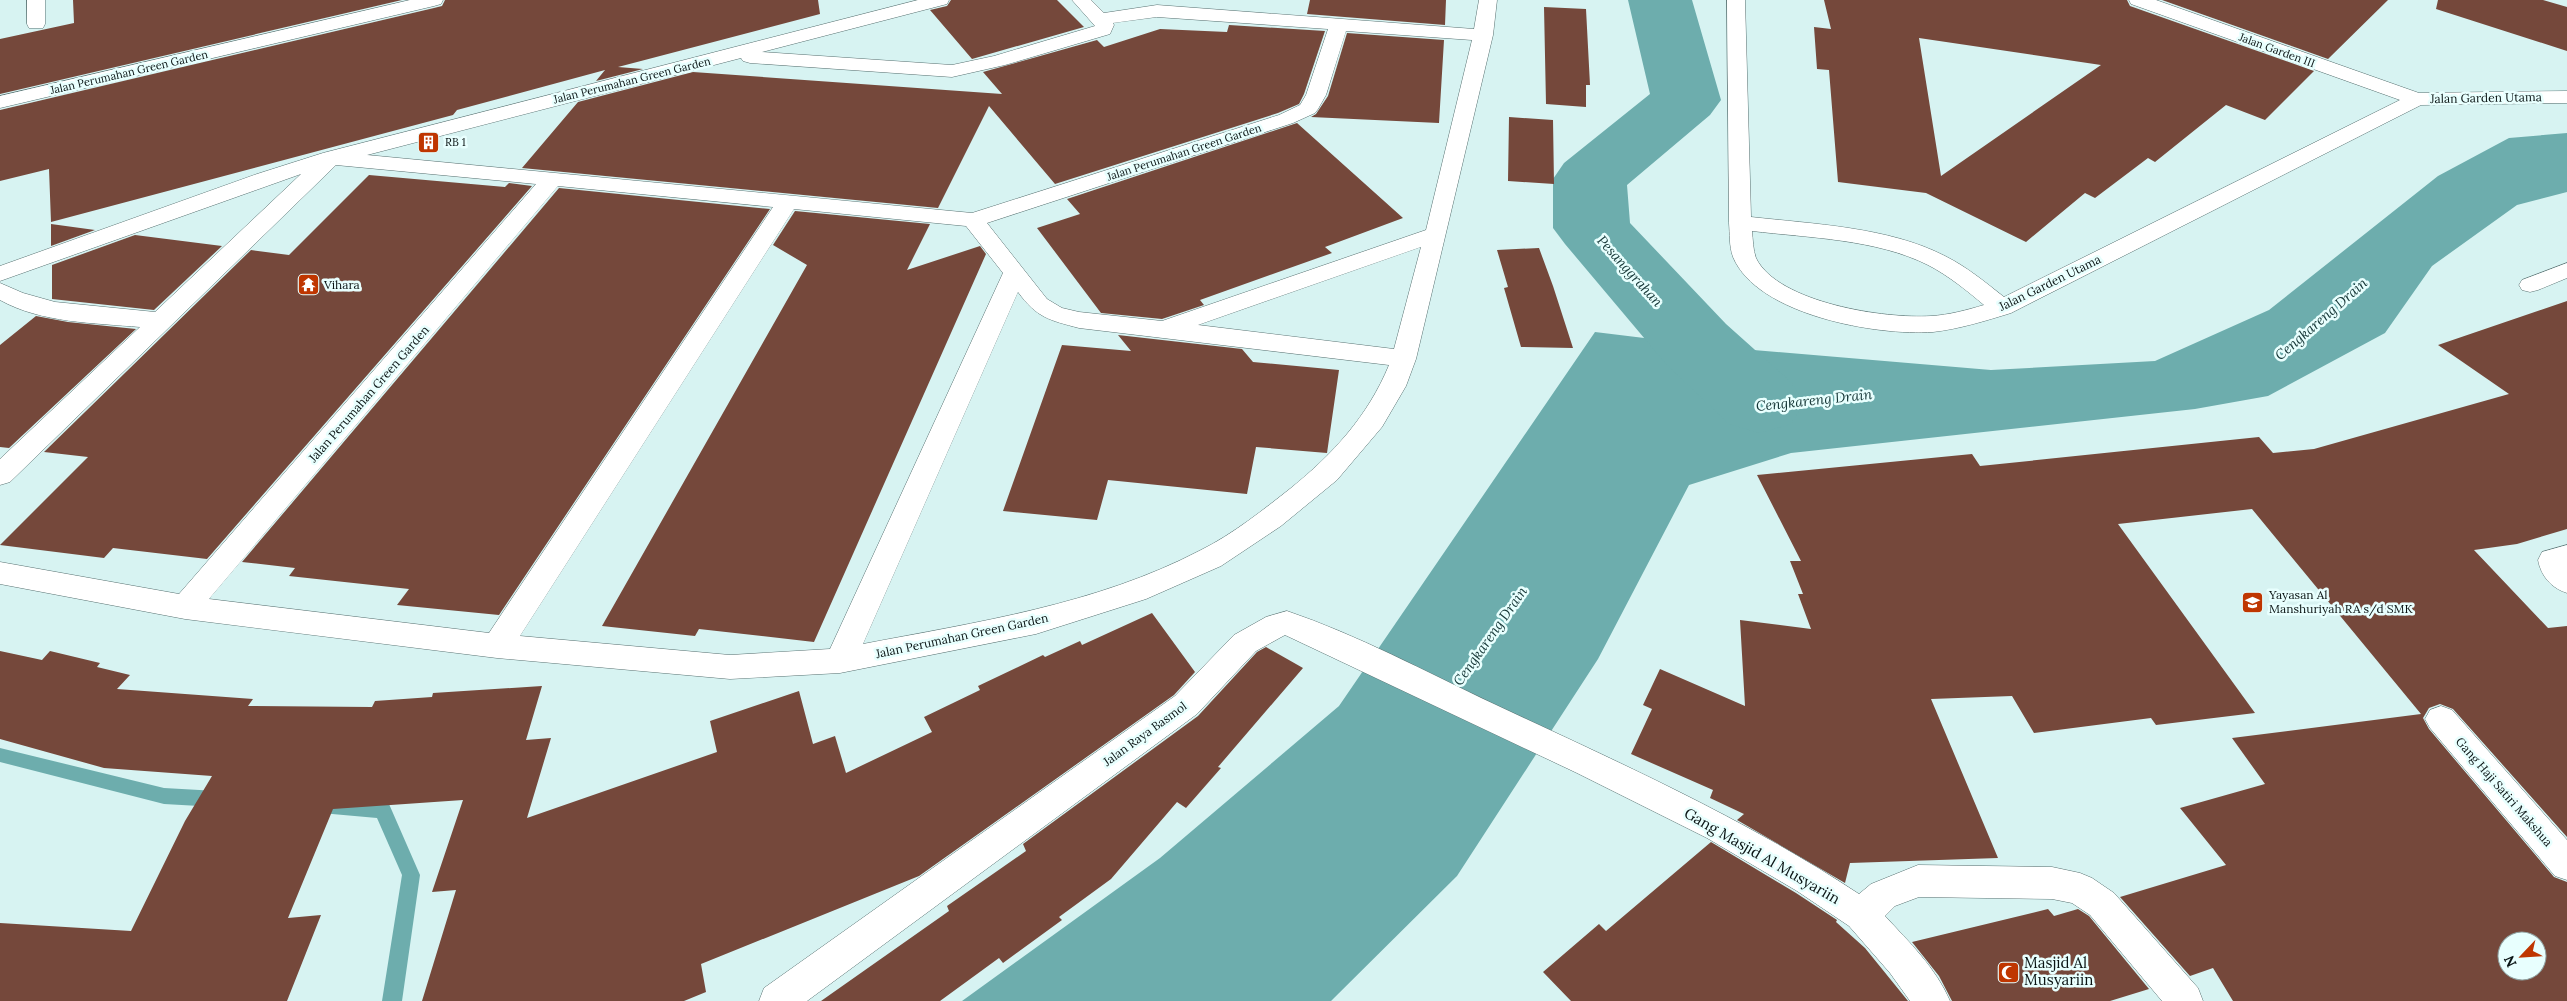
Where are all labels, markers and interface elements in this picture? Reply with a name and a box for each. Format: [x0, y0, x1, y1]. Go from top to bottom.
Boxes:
street label: Jalan Garden III [2236, 29, 2317, 70]
street label: Jalan Perumahan Green Garden [48, 47, 210, 97]
street label: Jalan Perumahan Green Garden [551, 54, 712, 107]
street label: Jalan Garden Utama [2429, 89, 2542, 106]
street label: Jalan Perumahan Green Garden [1104, 120, 1263, 184]
building icon: RB 1 [417, 130, 441, 154]
place label: RB 1 [445, 135, 466, 149]
water label: Pesanggrahan [1593, 232, 1667, 311]
street label: Jalan Garden Utama [1995, 251, 2103, 314]
temple icon: Vihara [296, 273, 320, 297]
water label: Cengkareng Drain [2271, 274, 2371, 364]
place label: Vihara [323, 277, 360, 292]
street label: Jalan Perumahan Green Garden [305, 322, 432, 466]
water label: Cengkareng Drain [1755, 385, 1873, 415]
water label: Cengkareng Drain [1449, 583, 1531, 689]
place label: Yayasan Al Manshuriyah RA s/d SMK [2268, 587, 2414, 617]
school or university icon: Yayasan Al Manshuriyah RA s/d SMK [2241, 590, 2265, 614]
street label: Jalan Perumahan Green Garden [873, 610, 1050, 661]
street label: Jalan Raya Basmol [1099, 698, 1190, 770]
street label: Gang Haji Satiri Makshua [2453, 734, 2556, 849]
street label: Gang Masjid Al Musyariin [1681, 803, 1844, 908]
north arrow [2497, 931, 2547, 981]
place label: Masjid Al Musyariin [2024, 953, 2093, 989]
text: N [2500, 953, 2521, 970]
mosque icon: Masjid Al Musyariin [1996, 960, 2020, 984]

